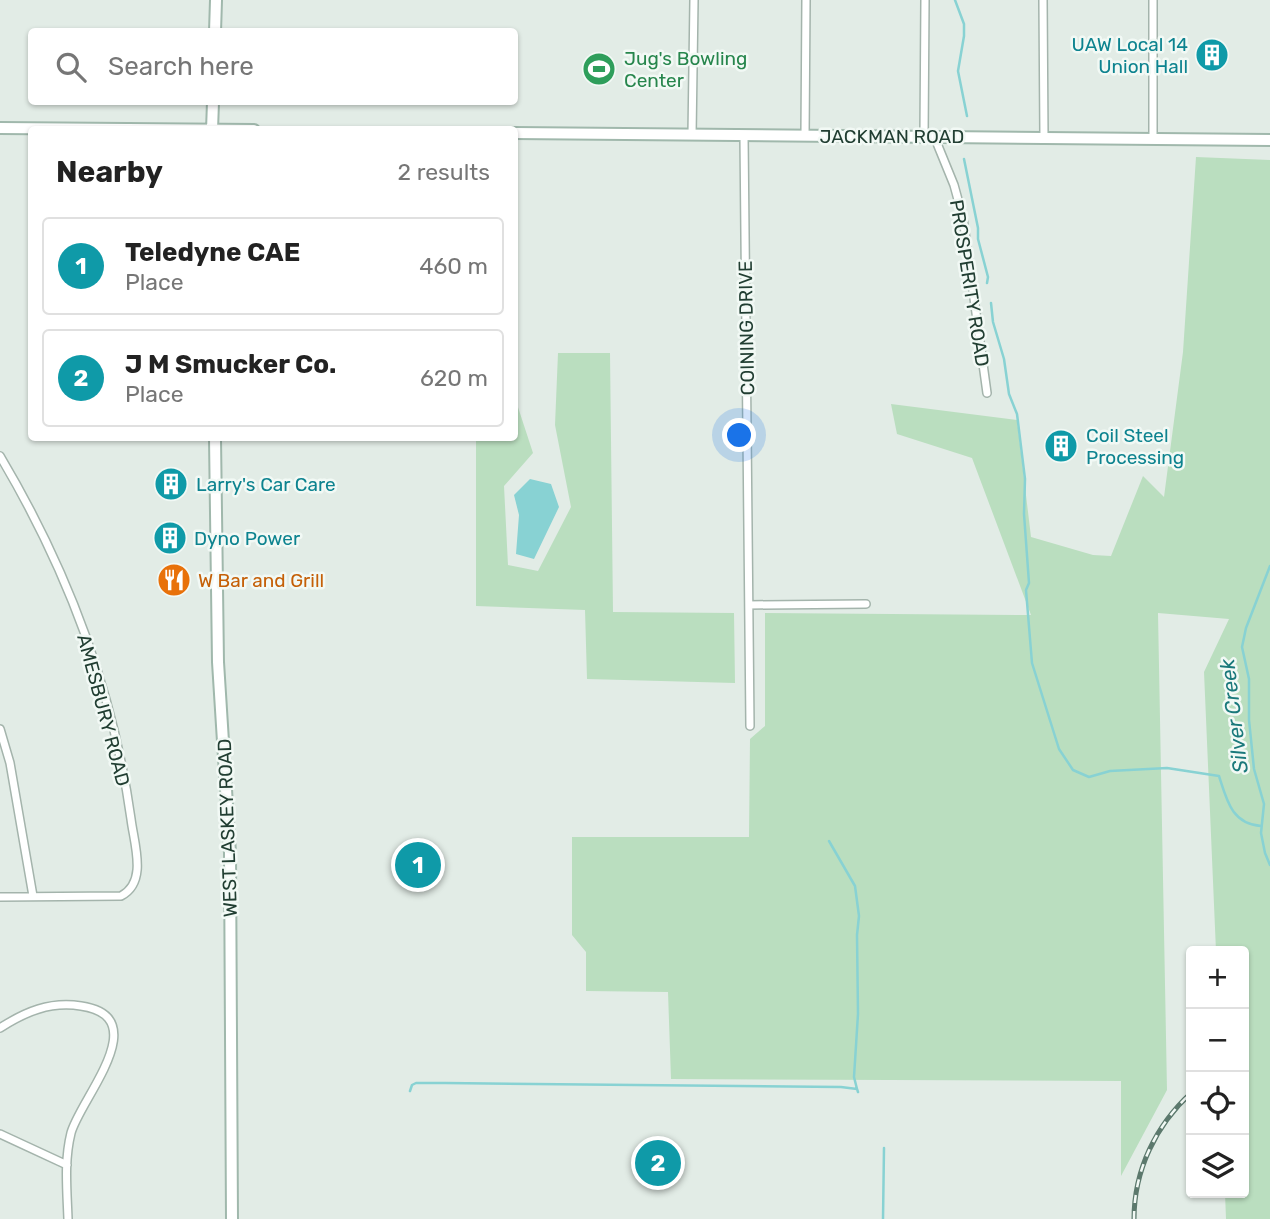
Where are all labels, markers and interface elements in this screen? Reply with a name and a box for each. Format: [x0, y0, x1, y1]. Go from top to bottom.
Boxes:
search box [28, 28, 518, 105]
place label: UAW Local 14 Union Hall [1072, 33, 1188, 78]
building icon: UAW Local 14 Union Hall [1193, 36, 1231, 74]
place label: Jug's Bowling Center [624, 47, 747, 92]
icon: search [52, 48, 90, 86]
sports icon: Jug's Bowling Center [580, 50, 618, 88]
text: Search here [108, 51, 254, 82]
street label: JACKMAN ROAD [820, 125, 964, 148]
text: Nearby [56, 154, 163, 190]
text: 2 results [398, 158, 490, 186]
street label: PROSPERITY ROAD [945, 198, 994, 368]
text: Teledyne CAE [125, 237, 300, 268]
text: 1 [75, 252, 87, 280]
text: 460 m [419, 252, 488, 280]
street label: COINING DRIVE [734, 261, 759, 395]
text: Place [125, 268, 184, 296]
text: J M Smucker Co. [125, 349, 336, 380]
text: 2 [74, 364, 88, 392]
text: 620 m [420, 364, 488, 392]
text: Place [125, 380, 184, 408]
your location [722, 418, 756, 452]
place label: Coil Steel Processing [1086, 424, 1184, 469]
building icon: Coil Steel Processing [1042, 427, 1080, 465]
building icon: Larry's Car Care [152, 465, 190, 503]
place label: Larry's Car Care [196, 473, 336, 496]
building icon: Dyno Power [151, 519, 189, 557]
place label: Dyno Power [194, 527, 301, 550]
restaurant icon: W Bar and Grill [155, 561, 193, 599]
place label: W Bar and Grill [198, 569, 324, 592]
street label: AMESBURY ROAD [72, 632, 135, 789]
water label: Silver Creek [1214, 656, 1253, 775]
street label: WEST LASKEY ROAD [213, 738, 242, 918]
pin: 1 [395, 839, 441, 891]
map controls [1186, 946, 1249, 1198]
button: + [1186, 946, 1249, 1009]
button: − [1186, 1009, 1249, 1072]
button: locate [1186, 1072, 1249, 1135]
button: layers [1186, 1135, 1249, 1198]
pin: 2 [635, 1137, 681, 1189]

